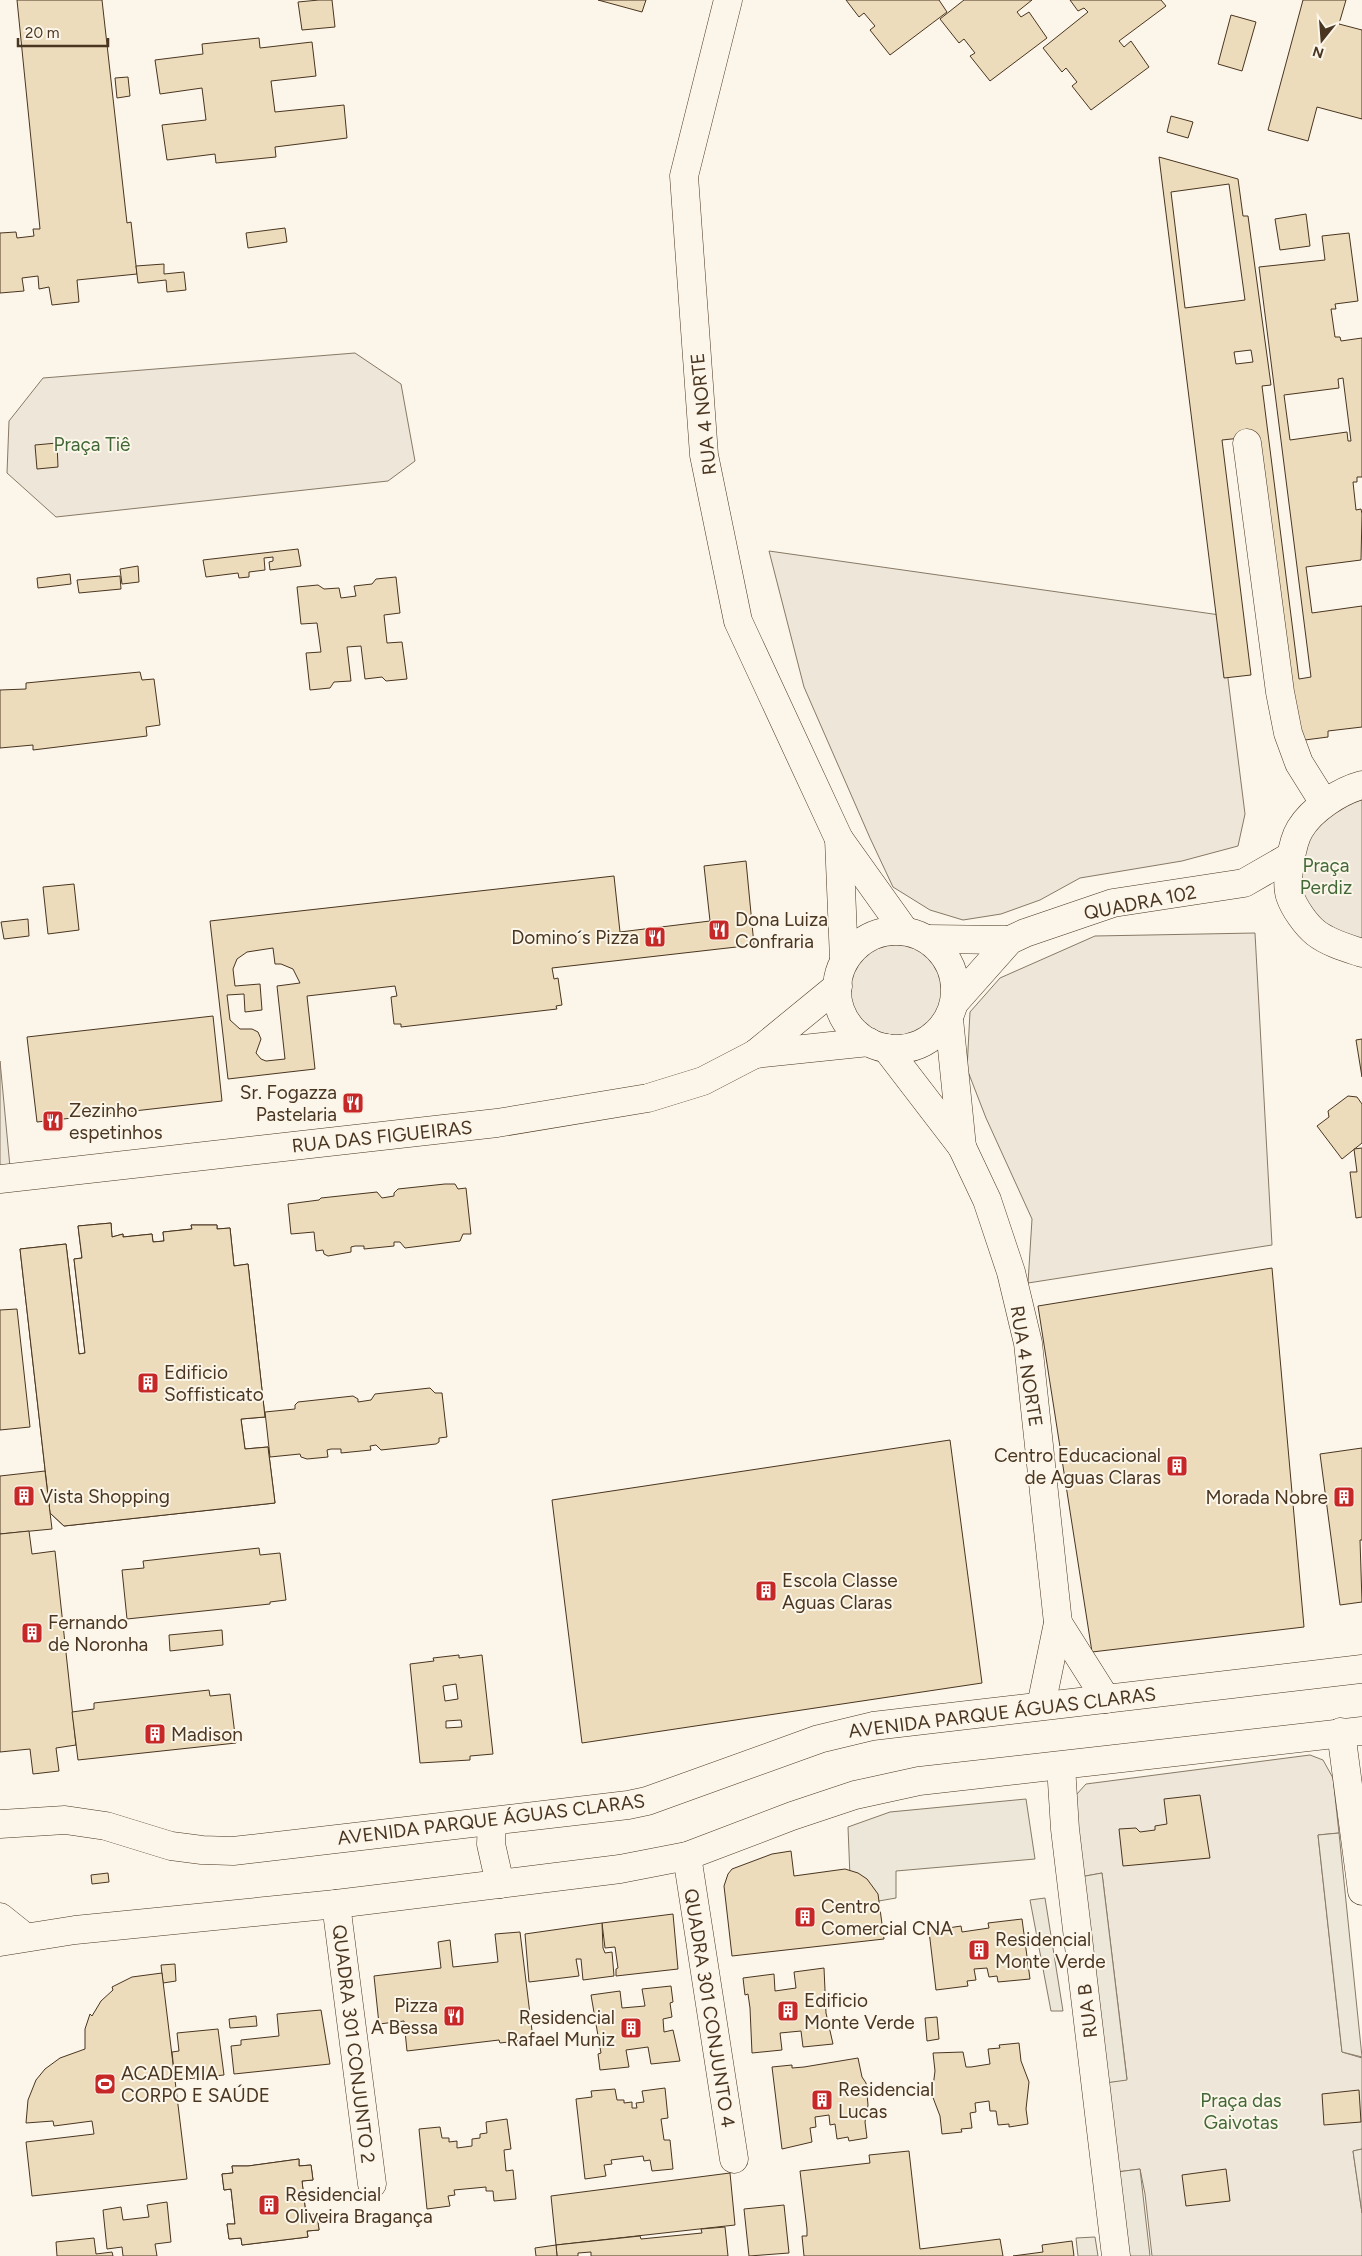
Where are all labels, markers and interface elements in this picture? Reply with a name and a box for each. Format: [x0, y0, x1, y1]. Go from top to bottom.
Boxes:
scale bar [18, 15, 108, 47]
north arrow [1297, 15, 1347, 65]
text: 20 m [25, 24, 59, 42]
text: N [1311, 42, 1326, 62]
street label: RUA 4 NORTE [686, 352, 721, 476]
park label: Praça Tiê [54, 433, 131, 456]
park label: Praça Perdiz [1300, 854, 1352, 899]
street label: QUADRA 102 [1082, 880, 1198, 925]
place label: Dona Luiza Confraria [735, 908, 828, 953]
restaurant icon: Dona Luiza Confraria [707, 918, 731, 942]
restaurant icon: Domino´s Pizza [643, 925, 667, 949]
place label: Domino´s Pizza [511, 926, 639, 949]
place label: Sr. Fogazza Pastelaria [240, 1081, 337, 1126]
restaurant icon: Sr. Fogazza Pastelaria [341, 1091, 365, 1115]
place label: Zezinho espetinhos [69, 1099, 163, 1144]
restaurant icon: Zezinho espetinhos [41, 1109, 65, 1133]
street label: RUA DAS FIGUEIRAS [291, 1116, 473, 1157]
street label: RUA 4 NORTE [1006, 1304, 1047, 1428]
place label: Edificio Soffisticato [164, 1361, 264, 1406]
building icon: Edificio Soffisticato [136, 1371, 160, 1395]
place label: Centro Educacional de Aguas Claras [994, 1444, 1161, 1489]
building icon: Centro Educacional de Aguas Claras [1165, 1454, 1189, 1478]
building icon: Vista Shopping [12, 1484, 36, 1508]
place label: Vista Shopping [40, 1485, 170, 1508]
building icon: Morada Nobre [1332, 1485, 1356, 1509]
place label: Morada Nobre [1206, 1486, 1328, 1509]
place label: Escola Classe Aguas Claras [782, 1569, 898, 1614]
building icon: Escola Classe Aguas Claras [754, 1579, 778, 1603]
place label: Fernando de Noronha [48, 1611, 148, 1656]
building icon: Fernando de Noronha [20, 1621, 44, 1645]
street label: AVENIDA PARQUE ÁGUAS CLARAS [847, 1682, 1157, 1743]
building icon: Madison [143, 1722, 167, 1746]
place label: Madison [171, 1723, 243, 1746]
street label: AVENIDA PARQUE ÁGUAS CLARAS [336, 1789, 646, 1850]
street label: QUADRA 301 CONJUNTO 4 [679, 1887, 740, 2129]
place label: Centro Comercial CNA [821, 1895, 953, 1940]
building icon: Centro Comercial CNA [793, 1905, 817, 1929]
street label: QUADRA 301 CONJUNTO 2 [327, 1923, 380, 2165]
place label: Residencial Monte Verde [995, 1928, 1106, 1973]
building icon: Residencial Monte Verde [967, 1938, 991, 1962]
street label: RUA B [1073, 1982, 1102, 2039]
place label: Edificio Monte Verde [804, 1989, 915, 2034]
place label: Pizza A Bessa [371, 1994, 438, 2039]
building icon: Edificio Monte Verde [776, 1999, 800, 2023]
restaurant icon: Pizza A Bessa [442, 2004, 466, 2028]
place label: Residencial Rafael Muniz [507, 2006, 615, 2051]
building icon: Residencial Rafael Muniz [619, 2016, 643, 2040]
place label: ACADEMIA CORPO E SAÚDE [121, 2062, 270, 2107]
sports icon: ACADEMIA CORPO E SAÚDE [93, 2072, 117, 2096]
place label: Residencial Lucas [838, 2078, 934, 2123]
building icon: Residencial Lucas [810, 2088, 834, 2112]
park label: Praça das Gaivotas [1200, 2089, 1282, 2134]
place label: Residencial Oliveira Bragança [285, 2183, 433, 2228]
building icon: Residencial Oliveira Bragança [257, 2193, 281, 2217]

